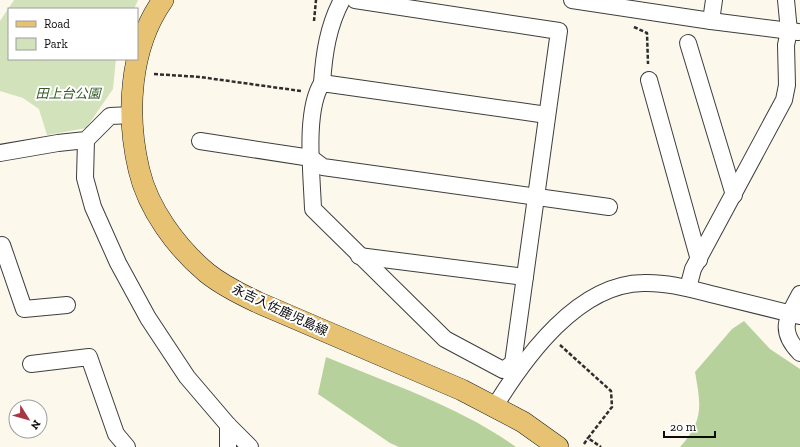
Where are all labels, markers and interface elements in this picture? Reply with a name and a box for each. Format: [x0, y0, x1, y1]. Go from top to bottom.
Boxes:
legend [8, 8, 138, 60]
text: Road [44, 17, 70, 31]
text: Park [44, 37, 69, 51]
park label: 田上台公園 [35, 86, 102, 101]
street label: 永吉入佐鹿児島線 [230, 281, 330, 339]
north arrow [8, 399, 48, 439]
scale bar [664, 413, 715, 439]
text: N [27, 417, 43, 432]
text: 20 m [670, 420, 697, 434]

